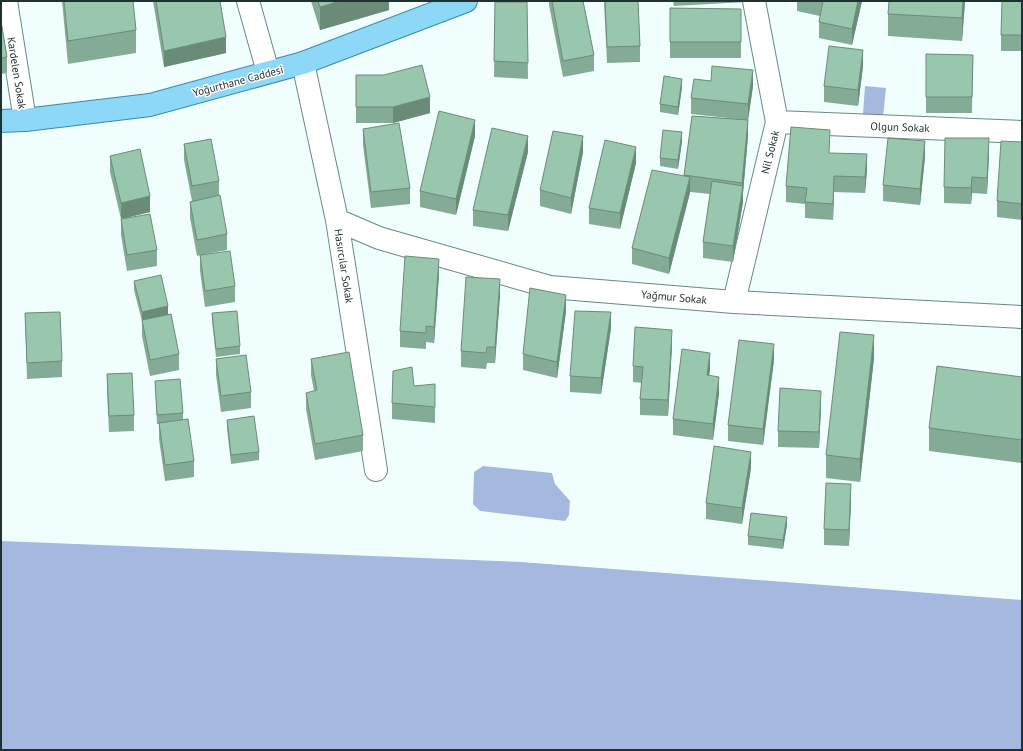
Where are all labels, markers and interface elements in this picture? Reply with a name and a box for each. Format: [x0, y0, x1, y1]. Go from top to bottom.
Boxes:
street label: Kardelen Sokak [4, 36, 30, 111]
street label: Yoğurthane Caddesi [191, 62, 285, 100]
street label: Olgun Sokak [870, 119, 931, 135]
street label: Nil Sokak [758, 128, 782, 175]
street label: Hasırcılar Sokak [331, 228, 357, 305]
street label: Yağmur Sokak [641, 287, 708, 307]

